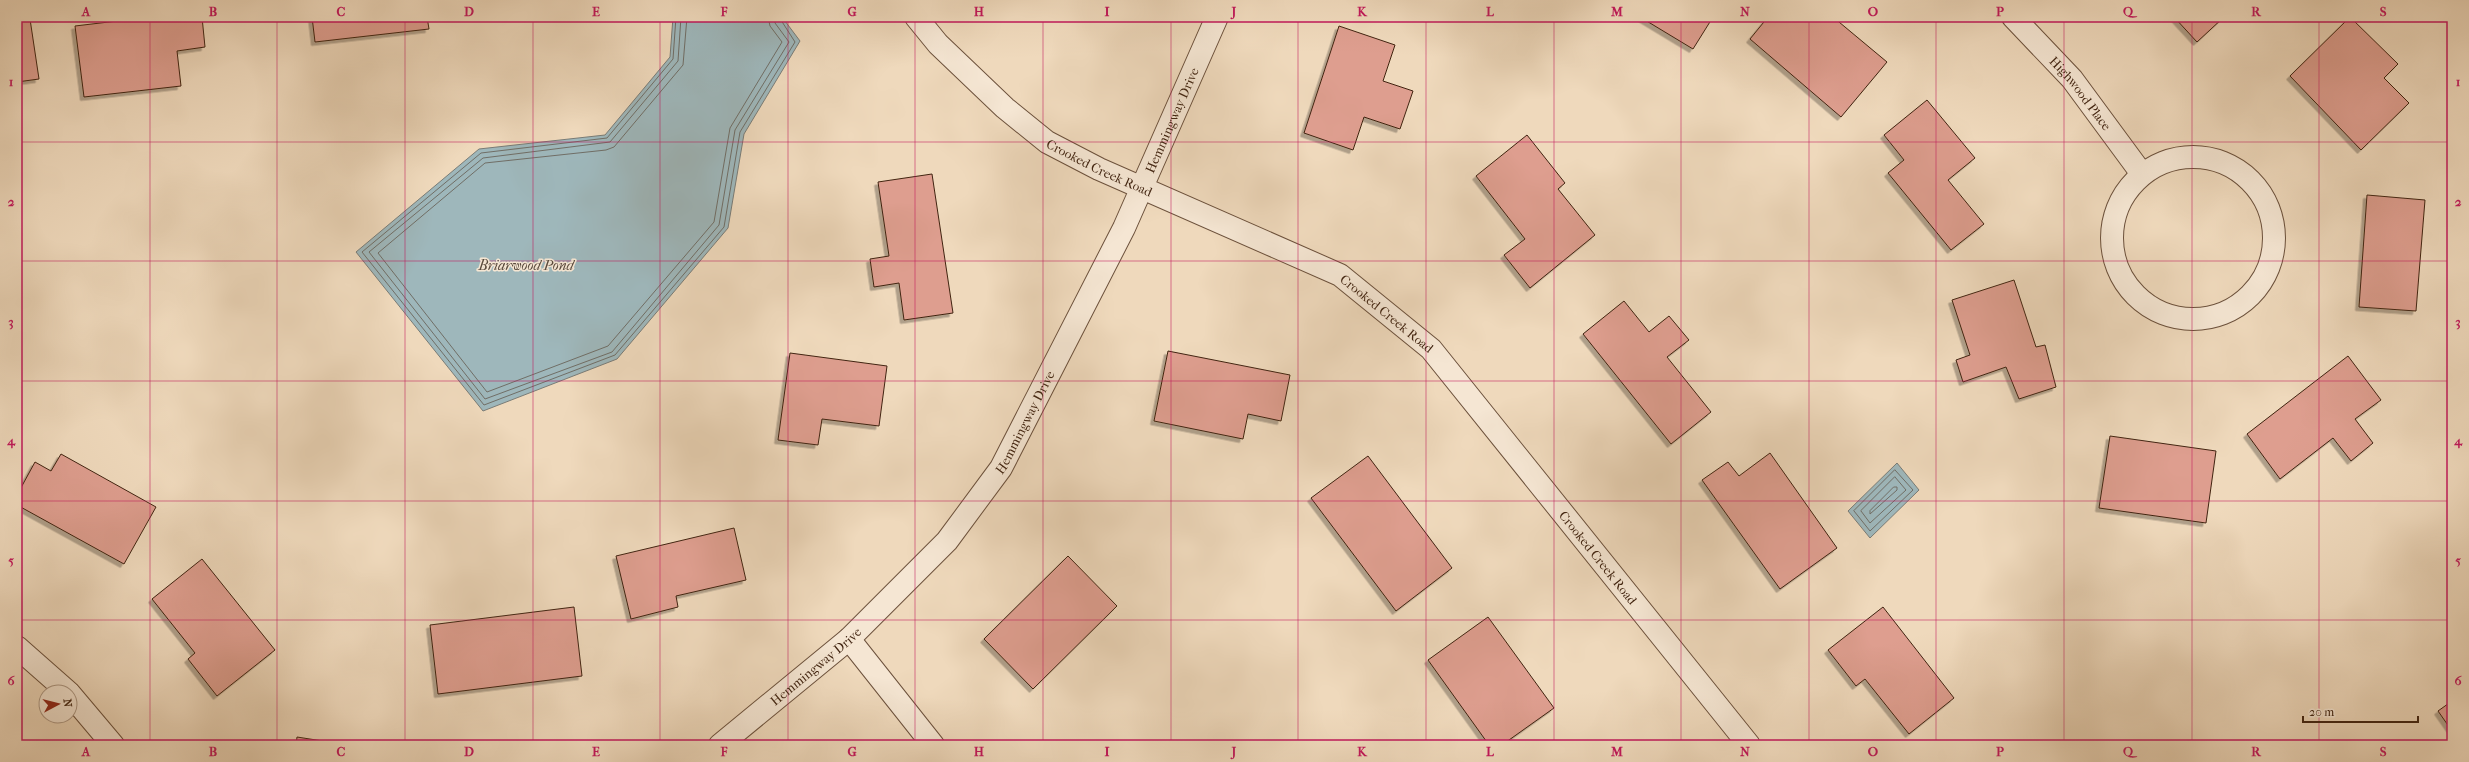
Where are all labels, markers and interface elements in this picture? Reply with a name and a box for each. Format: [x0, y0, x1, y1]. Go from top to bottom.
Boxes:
text: A [81, 4, 91, 19]
text: B [209, 4, 218, 19]
text: C [337, 4, 346, 19]
text: D [464, 4, 474, 19]
text: E [592, 4, 600, 19]
text: F [720, 4, 728, 19]
text: G [847, 4, 857, 19]
text: H [974, 4, 985, 19]
text: I [1104, 4, 1110, 19]
text: J [1230, 4, 1237, 20]
text: K [1357, 4, 1368, 19]
text: L [1486, 4, 1495, 19]
text: M [1610, 4, 1623, 19]
text: N [1740, 4, 1750, 19]
text: O [1868, 4, 1878, 19]
text: P [1996, 4, 2004, 19]
text: Q [2123, 4, 2138, 19]
text: R [2251, 4, 2262, 19]
text: S [2380, 4, 2387, 19]
street label: Highwood Place [2046, 53, 2114, 134]
street label: Hemmingway Drive [1142, 65, 1202, 175]
text: 1 [9, 74, 14, 89]
text: 1 [2456, 74, 2461, 89]
street label: Crooked Creek Road [1044, 136, 1155, 200]
text: 2 [8, 194, 15, 209]
text: 2 [2455, 194, 2462, 209]
water label: Briarwood Pond [477, 257, 575, 274]
street label: Crooked Creek Road [1337, 271, 1437, 356]
text: 3 [8, 314, 14, 330]
text: 3 [2455, 314, 2461, 330]
street label: Hemmingway Drive [992, 368, 1058, 477]
text: 4 [6, 433, 16, 449]
text: 4 [2453, 433, 2463, 449]
street label: Crooked Creek Road [1556, 508, 1641, 608]
text: 5 [8, 553, 14, 568]
text: 5 [2455, 553, 2461, 568]
street label: Hemmingway Drive [767, 624, 865, 709]
text: 6 [7, 673, 15, 688]
text: 6 [2454, 673, 2462, 688]
north arrow [38, 684, 78, 724]
text: N [60, 698, 74, 708]
scale bar [2303, 698, 2418, 724]
text: 20 m [2309, 705, 2334, 719]
text: A [81, 744, 91, 759]
text: B [209, 744, 218, 759]
text: C [337, 744, 346, 759]
text: D [464, 744, 474, 759]
text: E [592, 744, 600, 759]
text: F [720, 744, 728, 759]
text: G [847, 744, 857, 759]
text: H [974, 744, 985, 759]
text: I [1104, 744, 1110, 759]
text: J [1230, 744, 1237, 760]
text: K [1357, 744, 1368, 759]
text: L [1486, 744, 1495, 759]
text: M [1610, 744, 1623, 759]
text: N [1740, 744, 1750, 759]
text: O [1868, 744, 1878, 759]
text: P [1996, 744, 2004, 759]
text: Q [2123, 744, 2138, 759]
text: R [2251, 744, 2262, 759]
text: S [2380, 744, 2387, 759]

